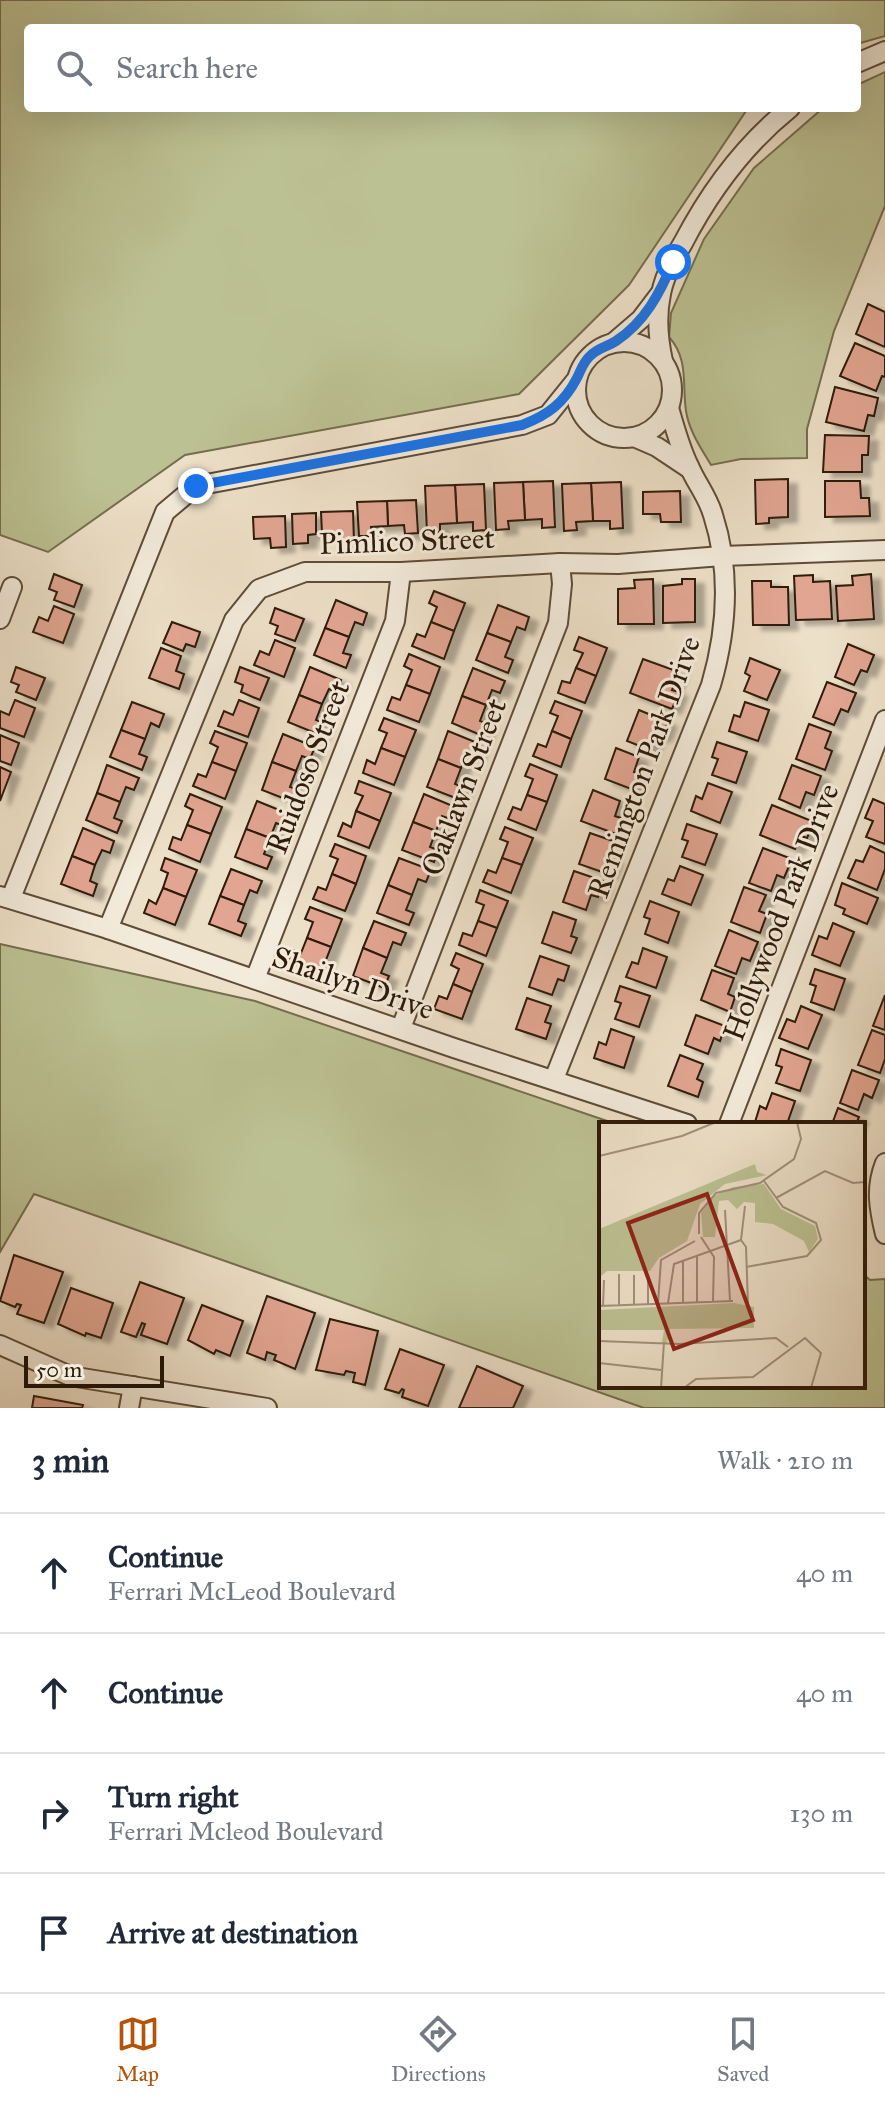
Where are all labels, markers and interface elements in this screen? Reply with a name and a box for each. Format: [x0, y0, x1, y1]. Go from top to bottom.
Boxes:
search box [24, 24, 861, 112]
icon: search [52, 46, 96, 90]
text: Search here [116, 50, 258, 86]
route start [655, 244, 691, 280]
route end [178, 468, 214, 504]
street label: Pimlico Street [318, 520, 496, 562]
street label: Remington Park Drive [580, 631, 708, 903]
street label: Ruidoso Street [258, 675, 358, 859]
street label: Oaklawn Street [414, 693, 514, 881]
street label: Hollywood Park Drive [715, 778, 847, 1046]
street label: Shailyn Drive [267, 939, 439, 1027]
inset map [599, 1122, 865, 1388]
scale bar [24, 1352, 164, 1388]
text: 50 m [36, 1356, 82, 1383]
text: 3 min [32, 1440, 109, 1481]
text: Walk · 210 m [717, 1444, 853, 1476]
text: Continue [108, 1539, 223, 1575]
icon: ahead [32, 1551, 76, 1595]
text: 40 m [796, 1557, 853, 1589]
text: Ferrari McLeod Boulevard [108, 1575, 396, 1607]
icon: ahead [32, 1671, 76, 1715]
text: Continue [108, 1675, 223, 1711]
text: 40 m [796, 1677, 853, 1709]
text: Turn right [108, 1779, 239, 1815]
icon: right [32, 1791, 76, 1835]
text: 130 m [790, 1797, 853, 1829]
text: Ferrari Mcleod Boulevard [108, 1815, 384, 1847]
icon: arrive [32, 1911, 76, 1955]
text: Arrive at destination [108, 1915, 358, 1951]
tab: Map [116, 2012, 160, 2087]
tab: Directions [391, 2012, 486, 2087]
tab: Saved [717, 2012, 769, 2087]

